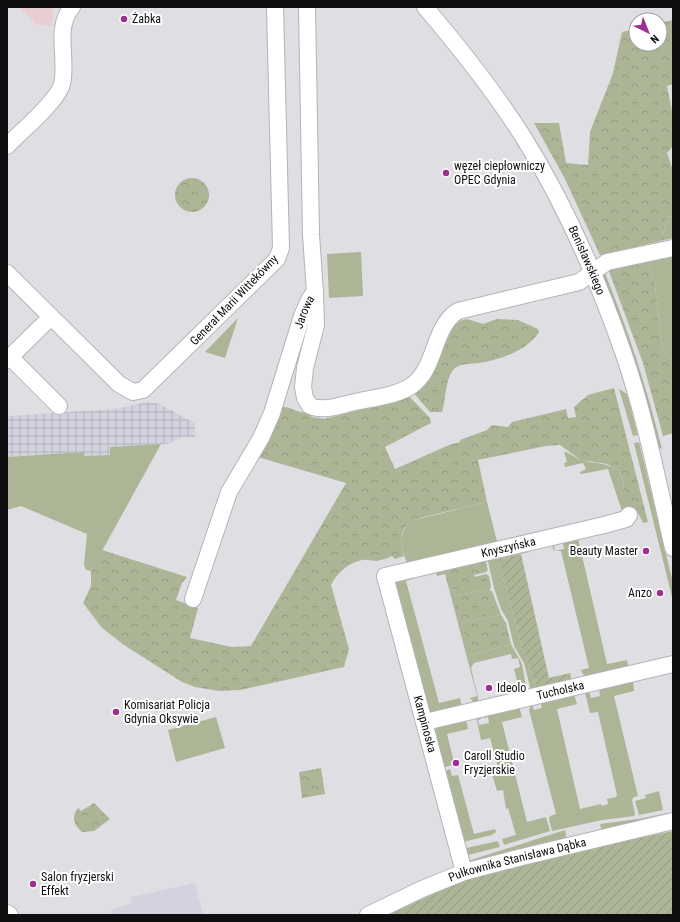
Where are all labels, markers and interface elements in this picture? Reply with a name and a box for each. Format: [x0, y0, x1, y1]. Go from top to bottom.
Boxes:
place label: Żabka [132, 11, 161, 26]
north arrow [628, 12, 668, 52]
marker: Żabka [119, 14, 129, 24]
text: N [647, 32, 661, 46]
place label: węzeł ciepłowniczy OPEC Gdynia [454, 159, 545, 187]
marker: węzeł ciepłowniczy OPEC Gdynia [441, 168, 451, 178]
street label: Benisławskiego [566, 223, 608, 297]
street label: Generał Marii Wittekówny [187, 252, 281, 348]
street label: Jarowa [292, 292, 317, 330]
street label: Knyszyńska [480, 534, 537, 560]
place label: Beauty Master [570, 544, 638, 558]
marker: Beauty Master [641, 546, 651, 556]
place label: Anzo [628, 586, 652, 600]
marker: Anzo [655, 588, 665, 598]
street label: Tucholska [535, 678, 586, 703]
place label: Ideolo [497, 681, 526, 695]
marker: Ideolo [484, 683, 494, 693]
street label: Kampinoska [411, 694, 439, 754]
place label: Komisariat Policja Gdynia Oksywie [124, 698, 210, 726]
marker: Komisariat Policja Gdynia Oksywie [111, 707, 121, 717]
place label: Caroll Studio Fryzjerskie [464, 749, 525, 777]
marker: Caroll Studio Fryzjerskie [451, 758, 461, 768]
street label: Pułkownika Stanisława Dąbka [446, 835, 588, 885]
place label: Salon fryzjerski Effekt [41, 870, 114, 898]
marker: Salon fryzjerski Effekt [28, 879, 38, 889]

